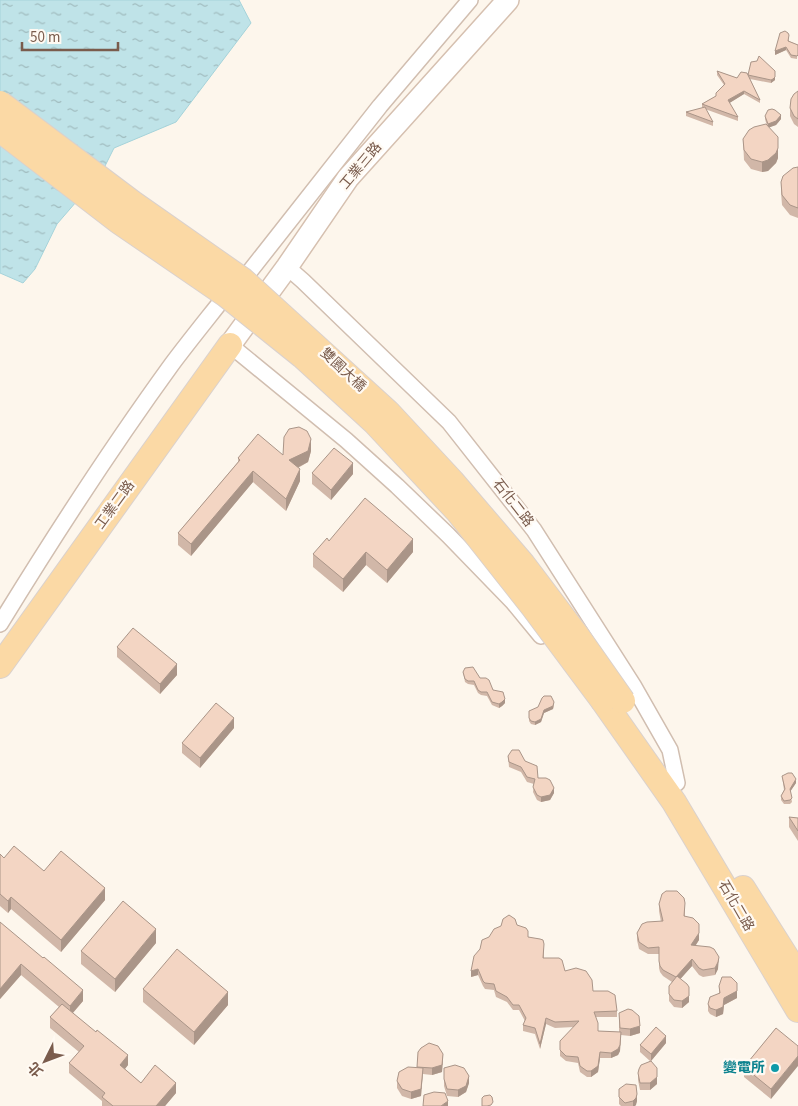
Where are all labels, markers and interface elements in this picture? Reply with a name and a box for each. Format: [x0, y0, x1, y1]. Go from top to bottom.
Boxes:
scale bar [22, 20, 119, 52]
text: 50 m [30, 27, 60, 48]
street label: 工業三路 [335, 138, 387, 194]
street label: 雙園大橋 [316, 344, 370, 396]
street label: 石化二路 [488, 475, 538, 531]
street label: 工業二路 [90, 476, 140, 534]
street label: 石化二路 [713, 877, 759, 935]
north arrow [20, 1036, 70, 1086]
text: 北 [24, 1057, 48, 1081]
place label: 變電所 [723, 1058, 765, 1078]
marker: 變電所 [769, 1062, 781, 1074]

